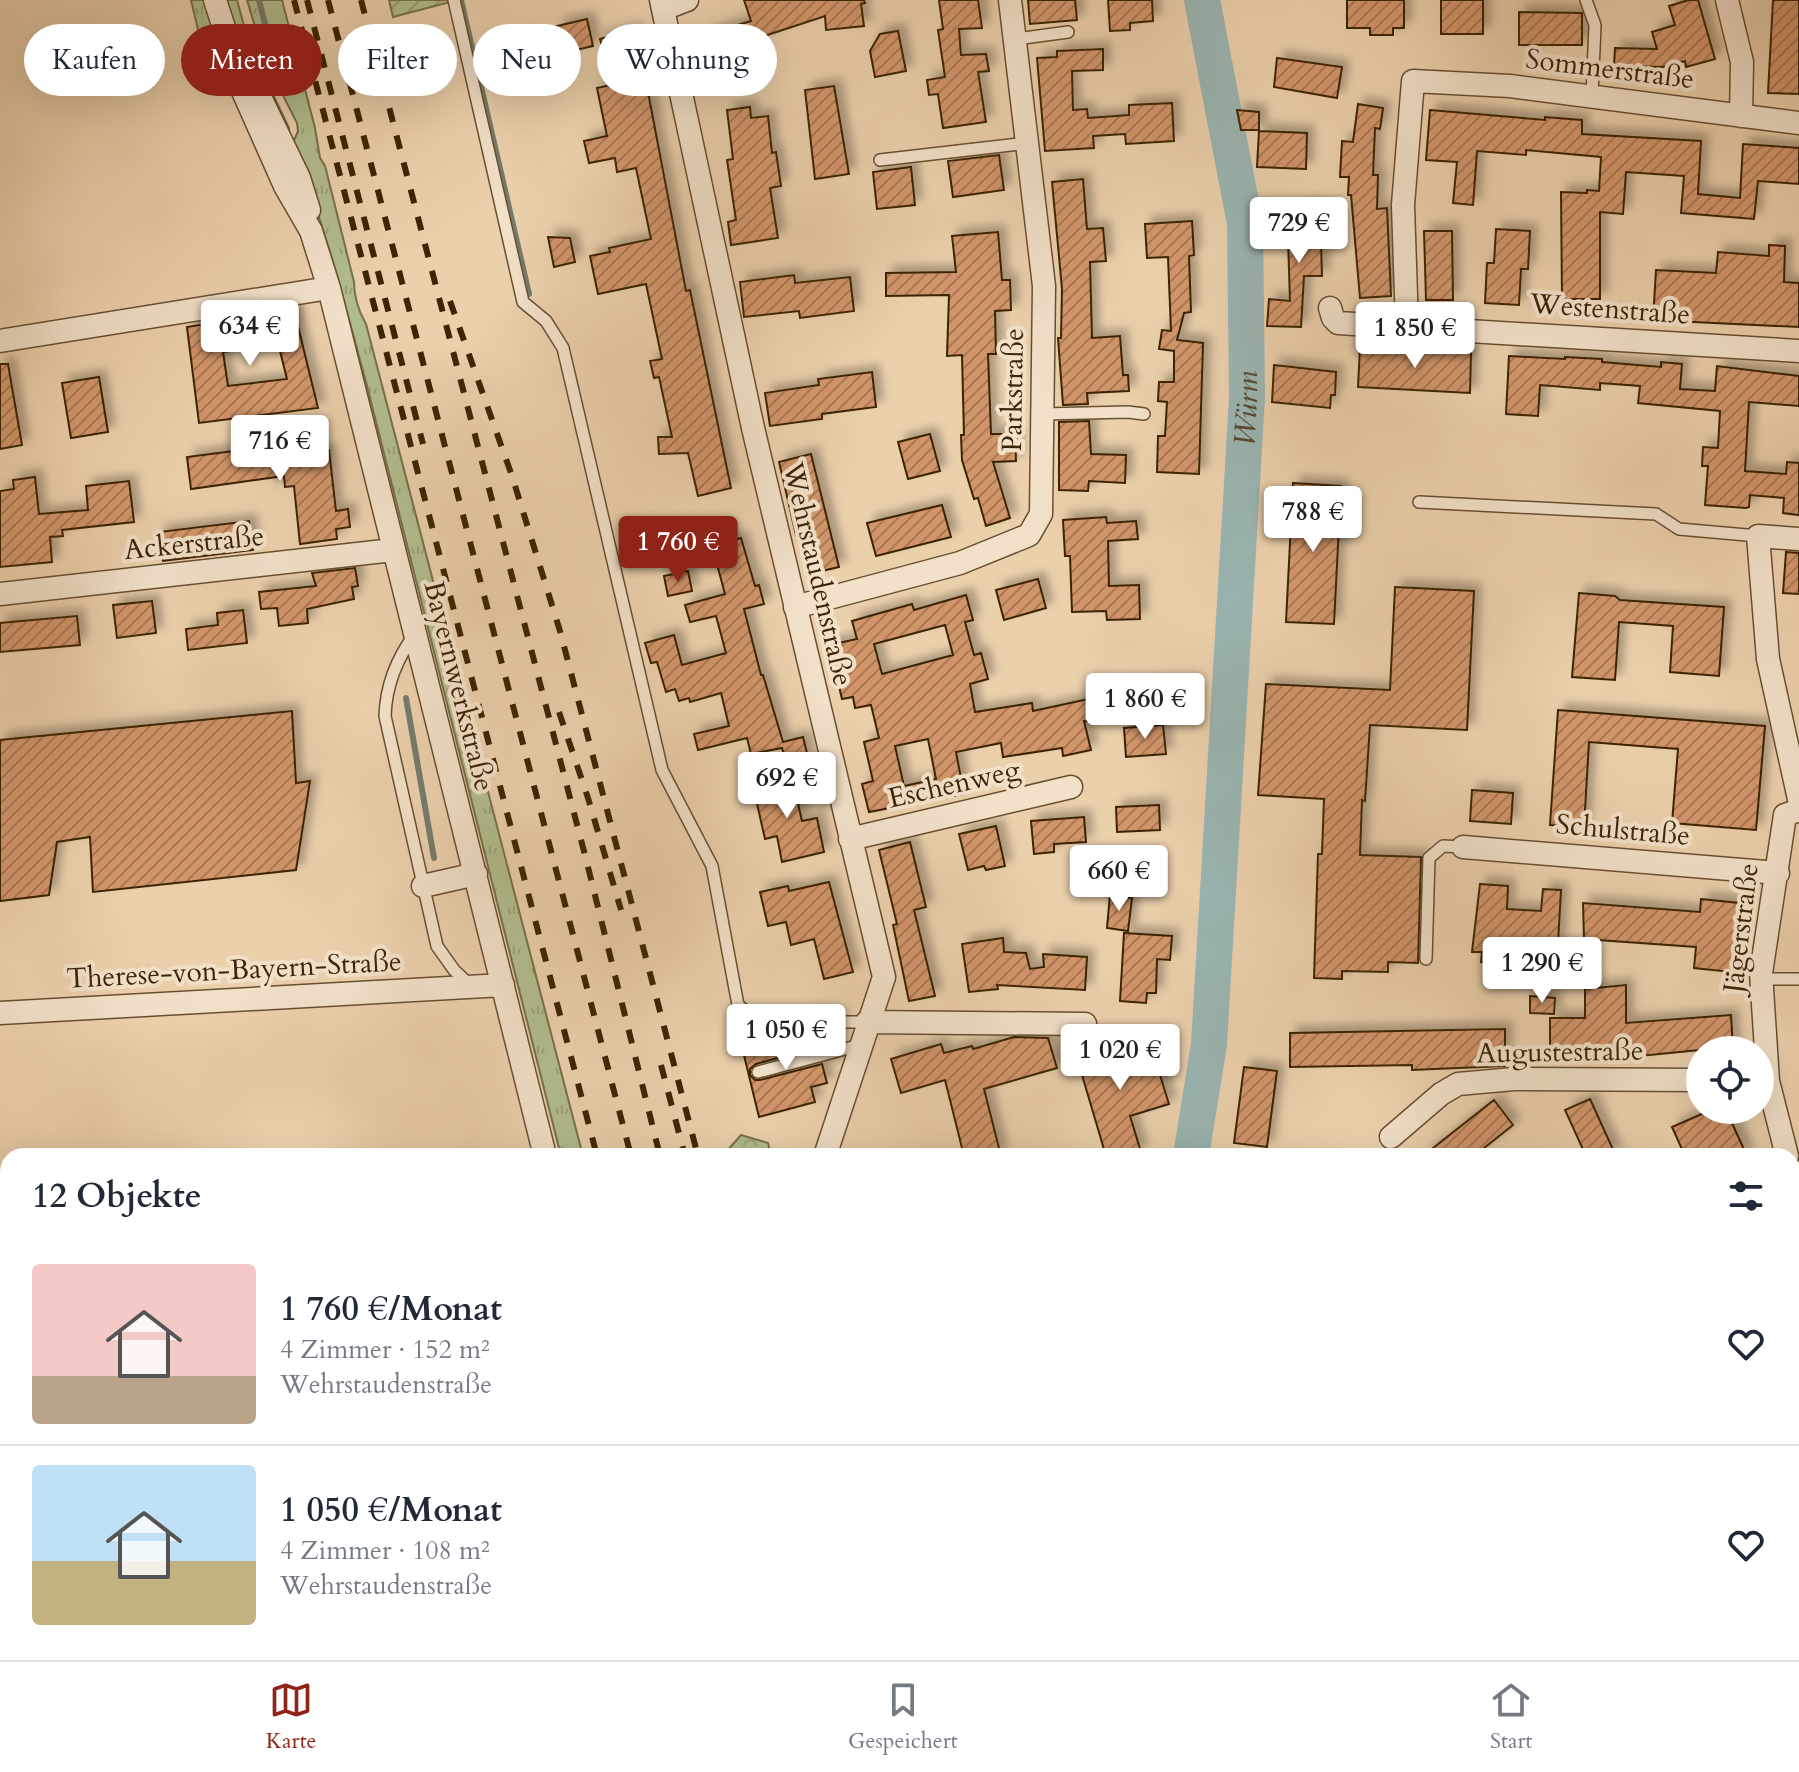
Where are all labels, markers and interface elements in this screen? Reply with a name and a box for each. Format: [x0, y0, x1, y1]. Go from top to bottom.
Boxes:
chip: Kaufen [24, 24, 165, 96]
chip: Mieten [181, 24, 322, 96]
chip: Filter [338, 24, 457, 96]
chip: Neu [473, 24, 581, 96]
chip: Wohnung [597, 24, 777, 96]
street label: Sommerstraße [1524, 40, 1696, 98]
pin: 729 € [1243, 197, 1355, 265]
text: 729 € [1268, 205, 1330, 240]
street label: Westenstraße [1528, 284, 1691, 334]
pin: 634 € [194, 300, 306, 368]
pin: 1 850 € [1341, 302, 1489, 370]
text: 634 € [219, 308, 281, 343]
text: 1 850 € [1374, 310, 1456, 345]
street label: Parkstraße [993, 328, 1033, 452]
water label: Würm [1224, 370, 1268, 448]
pin: 716 € [224, 415, 336, 483]
text: 716 € [249, 423, 311, 458]
street label: Wehrstaudenstraße [774, 457, 862, 690]
pin: 788 € [1257, 486, 1369, 554]
text: 788 € [1282, 494, 1344, 529]
pin: 1 760 € [604, 516, 752, 584]
street label: Ackerstraße [122, 517, 266, 569]
text: 1 760 € [637, 524, 719, 559]
street label: Bayernwerkstraße [415, 577, 503, 795]
pin: 1 860 € [1071, 673, 1219, 741]
text: 1 860 € [1104, 681, 1186, 716]
street label: Eschenweg [884, 750, 1024, 818]
pin: 692 € [731, 752, 843, 820]
text: 692 € [756, 760, 818, 795]
street label: Schulstraße [1554, 805, 1692, 855]
pin: 660 € [1063, 845, 1175, 913]
text: 660 € [1088, 853, 1150, 888]
street label: Jägerstraße [1714, 861, 1768, 999]
pin: 1 290 € [1468, 937, 1616, 1005]
street label: Therese-von-Bayern-Straße [65, 942, 403, 998]
text: 1 290 € [1501, 945, 1583, 980]
pin: 1 050 € [712, 1004, 860, 1072]
text: 1 050 € [745, 1012, 827, 1047]
pin: 1 020 € [1046, 1024, 1194, 1092]
text: 1 020 € [1079, 1032, 1161, 1067]
street label: Augustestraße [1476, 1032, 1644, 1072]
map controls [1686, 1036, 1774, 1124]
button: locate [1686, 1036, 1774, 1124]
text: 12 Objekte [32, 1173, 202, 1219]
icon: filters [1724, 1174, 1768, 1218]
text: 1 760 €/Monat [280, 1286, 502, 1332]
icon: home [96, 1296, 192, 1392]
icon: heart [1724, 1322, 1768, 1366]
text: 4 Zimmer · 152 m² [280, 1332, 490, 1367]
text: Wehrstaudenstraße [280, 1367, 492, 1402]
text: 1 050 €/Monat [280, 1487, 502, 1533]
icon: home [96, 1497, 192, 1593]
icon: heart [1724, 1523, 1768, 1567]
text: 4 Zimmer · 108 m² [280, 1533, 490, 1568]
text: Wehrstaudenstraße [280, 1568, 492, 1603]
tab: Karte [266, 1678, 317, 1756]
tab: Gespeichert [848, 1678, 958, 1756]
tab: Start [1489, 1678, 1533, 1756]

